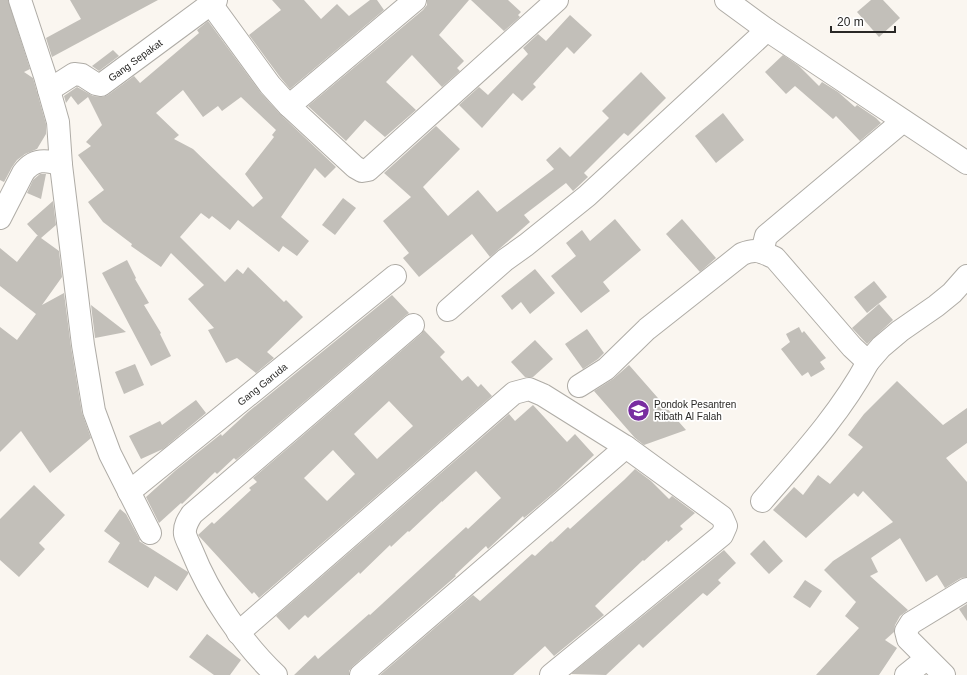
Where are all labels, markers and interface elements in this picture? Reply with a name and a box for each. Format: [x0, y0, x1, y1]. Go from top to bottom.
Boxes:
scale bar [831, 8, 895, 34]
text: 20 m [837, 15, 864, 29]
street label: Gang Sepakat [106, 37, 165, 84]
street label: Gang Garuda [235, 361, 290, 408]
school or university icon: Pondok Pesantren Ribath Al Falah [626, 397, 652, 423]
place label: Pondok Pesantren Ribath Al Falah [654, 399, 736, 422]

